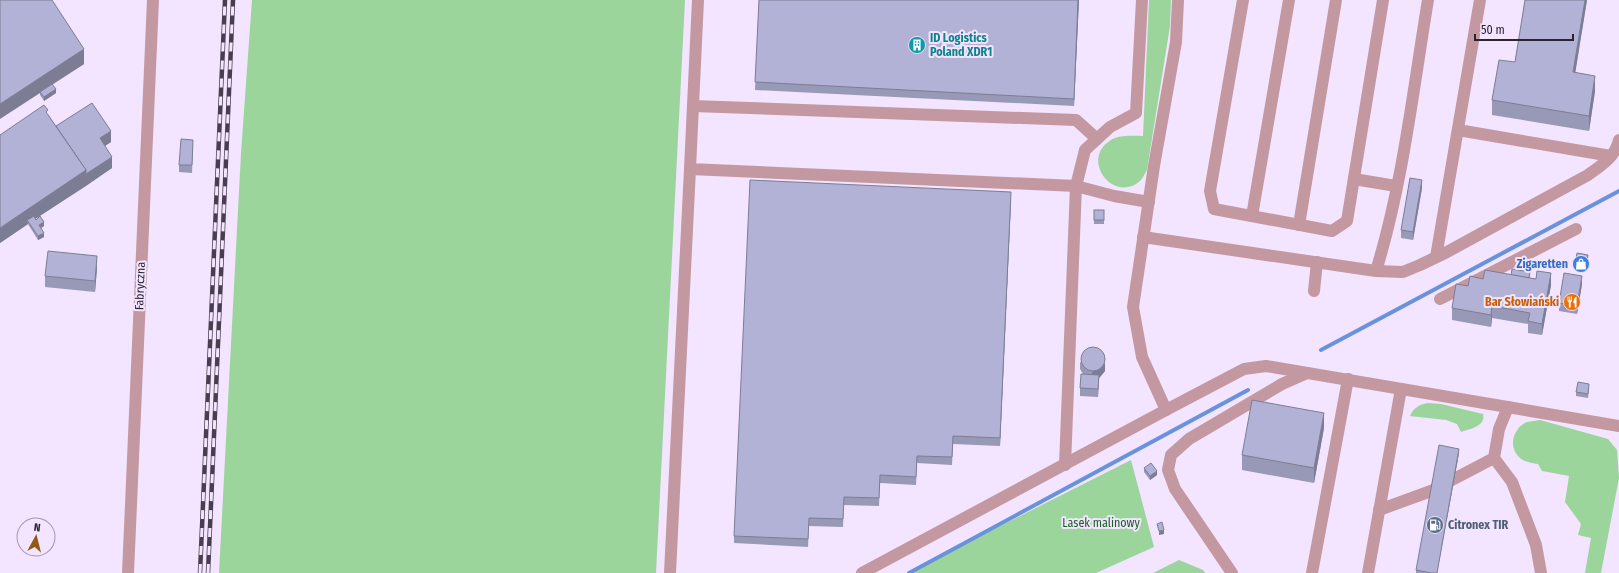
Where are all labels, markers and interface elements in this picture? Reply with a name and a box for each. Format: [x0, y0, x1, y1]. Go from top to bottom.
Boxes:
scale bar [1475, 16, 1573, 42]
text: 50 m [1481, 23, 1505, 37]
place label: ID Logistics Poland XDR1 [930, 31, 992, 59]
building icon: ID Logistics Poland XDR1 [907, 35, 927, 55]
shop icon: Zigaretten [1571, 254, 1591, 274]
place label: Zigaretten [1517, 257, 1568, 271]
street label: Fabryczna [132, 261, 148, 310]
restaurant icon: Bar Słowiański [1562, 292, 1582, 312]
place label: Bar Słowiański [1485, 295, 1559, 309]
fuel station icon: Citronex TIR [1425, 515, 1445, 535]
park label: Lasek malinowy [1062, 516, 1140, 530]
north arrow [16, 517, 56, 557]
place label: Citronex TIR [1448, 518, 1509, 532]
text: N [33, 521, 41, 534]

